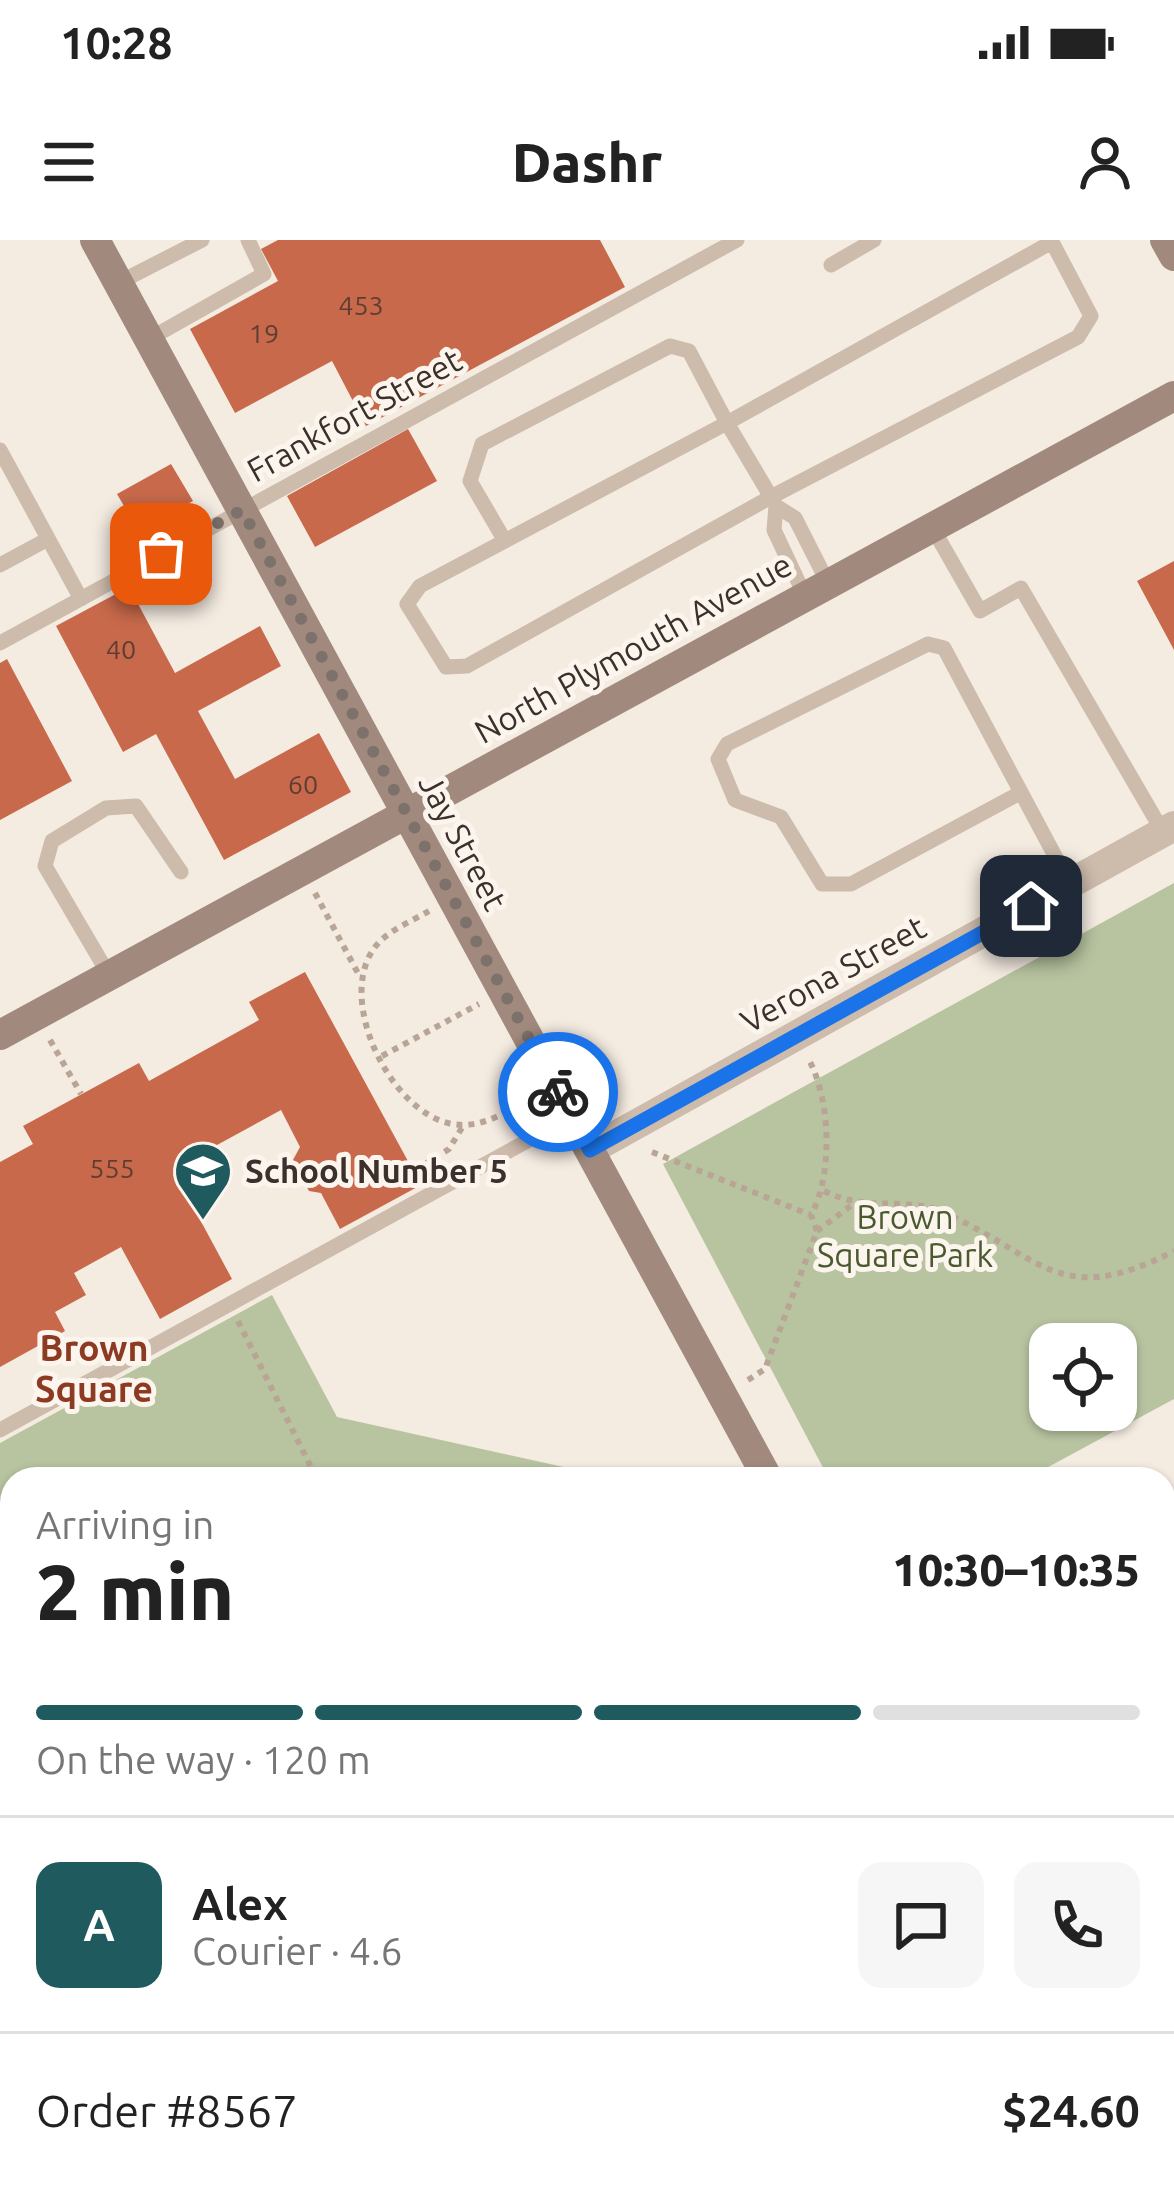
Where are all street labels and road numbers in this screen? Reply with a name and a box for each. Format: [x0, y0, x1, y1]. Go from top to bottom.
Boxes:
street label: Frankfort Street [240, 340, 467, 489]
street label: North Plymouth Avenue [468, 545, 797, 750]
street label: Jay Street [412, 767, 515, 916]
street label: Verona Street [734, 908, 932, 1040]

